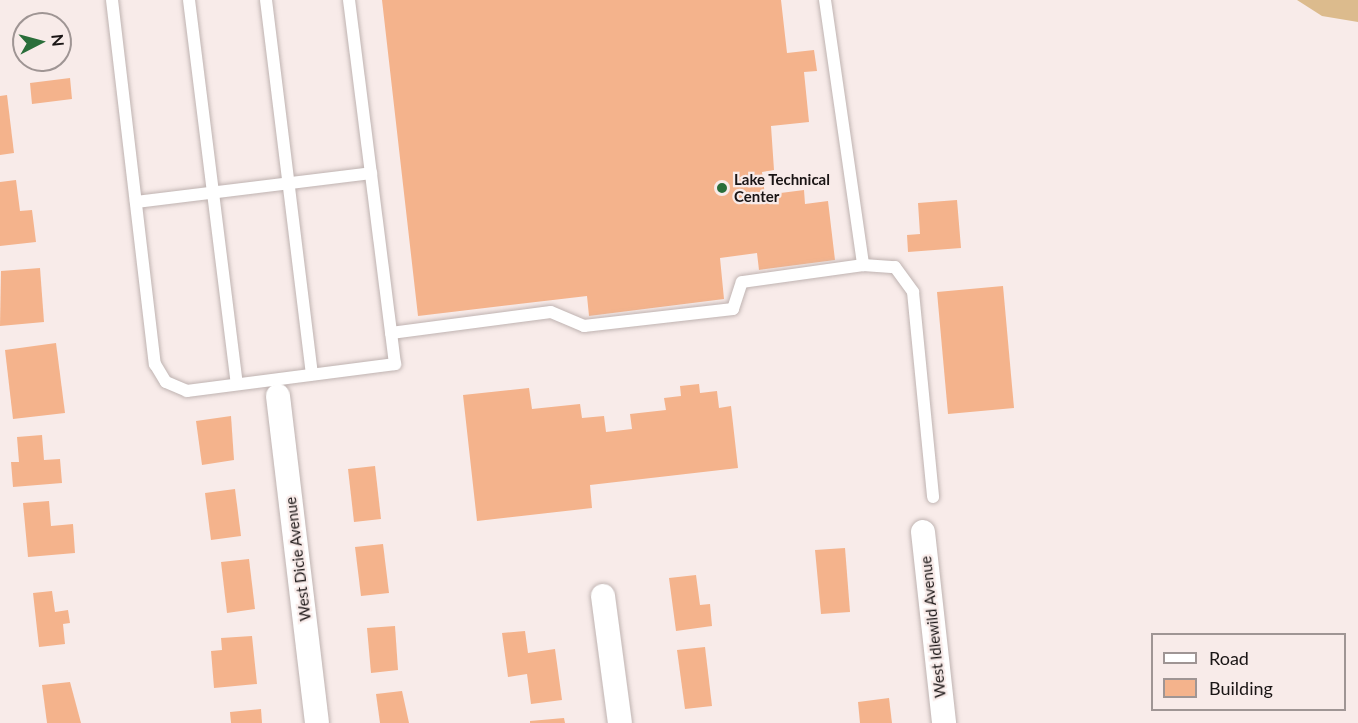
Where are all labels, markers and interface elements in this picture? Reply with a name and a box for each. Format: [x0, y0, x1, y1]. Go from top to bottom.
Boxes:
north arrow [12, 12, 72, 72]
text: N [48, 33, 69, 47]
place label: Lake Technical Center [734, 170, 830, 205]
marker: Lake Technical Center [715, 181, 729, 195]
street label: West Dicie Avenue [281, 496, 315, 622]
street label: West Idlewild Avenue [917, 555, 949, 699]
legend [1151, 633, 1346, 711]
text: Road [1209, 647, 1249, 669]
text: Building [1209, 677, 1273, 699]

